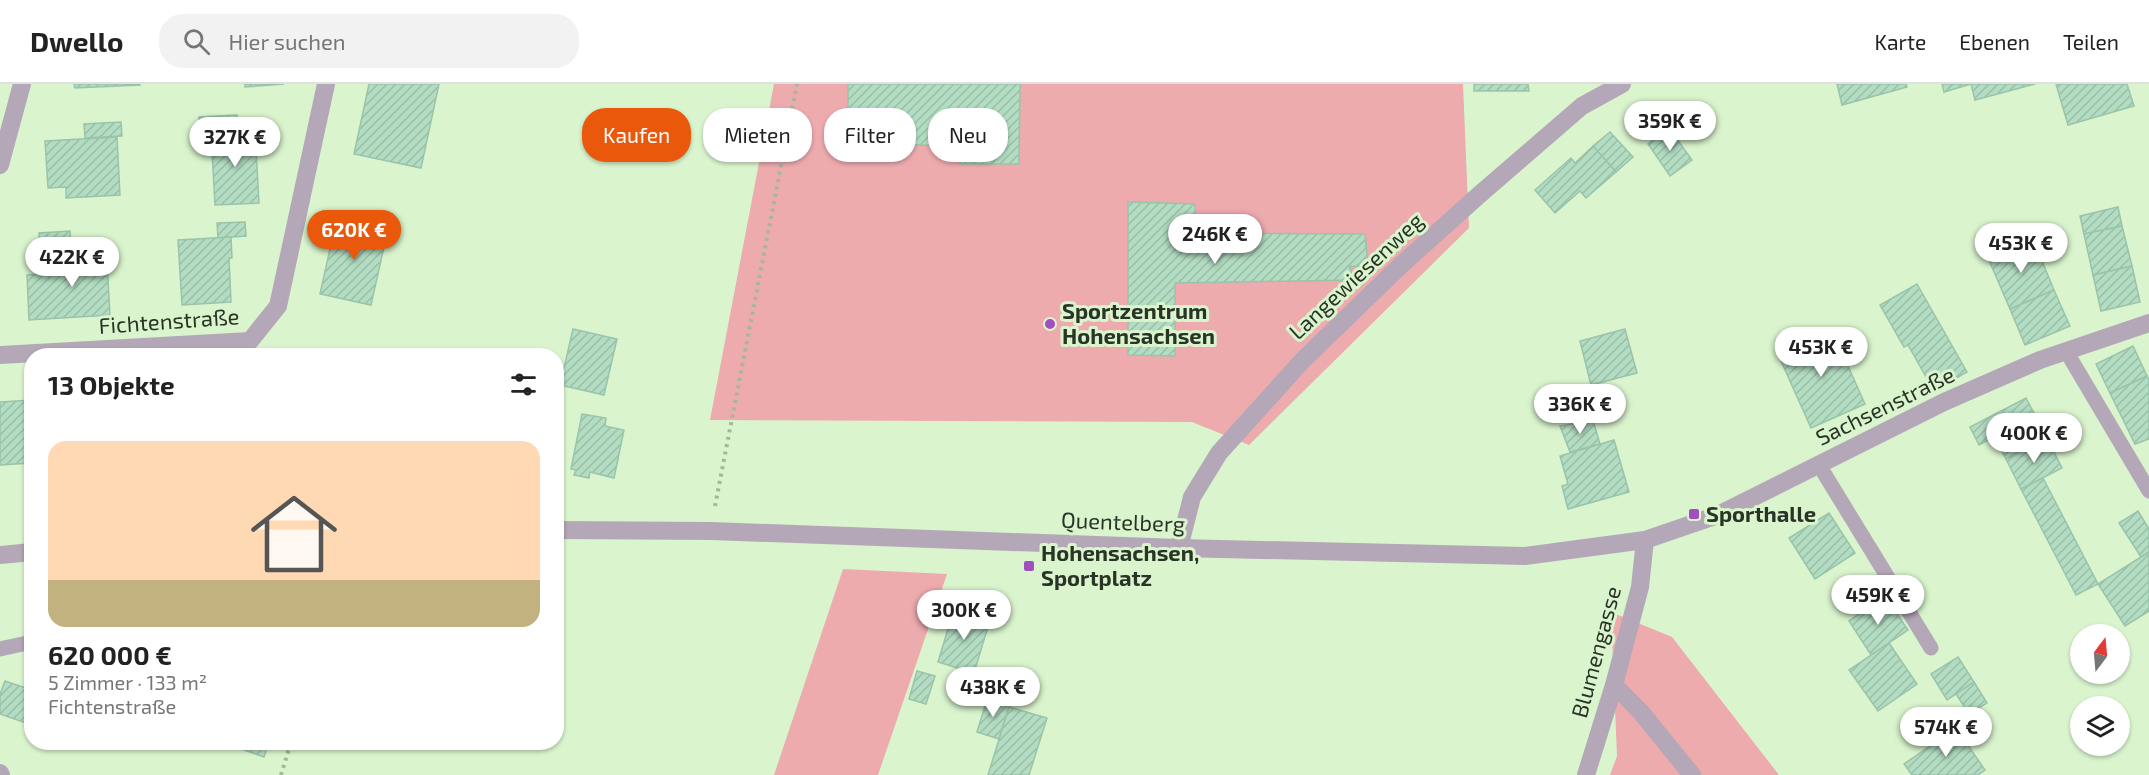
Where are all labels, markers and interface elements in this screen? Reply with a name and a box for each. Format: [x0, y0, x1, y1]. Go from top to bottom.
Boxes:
search box [159, 14, 579, 68]
text: Dwello [30, 24, 123, 58]
icon: search [180, 25, 213, 58]
text: Hier suchen [228, 28, 346, 54]
text: Karte [1875, 29, 1926, 54]
text: Ebenen [1959, 29, 2030, 54]
text: Teilen [2063, 29, 2119, 54]
pin: 359K € [1621, 101, 1719, 152]
chip: Kaufen [582, 108, 691, 162]
chip: Mieten [703, 108, 812, 162]
chip: Filter [824, 108, 916, 162]
chip: Neu [928, 108, 1008, 162]
text: 359K € [1638, 108, 1702, 132]
pin: 327K € [186, 117, 284, 168]
text: 327K € [203, 124, 267, 148]
street label: Langewiesenweg [1283, 207, 1428, 344]
pin: 620K € [305, 210, 403, 261]
pin: 246K € [1166, 214, 1264, 265]
text: 620K € [321, 217, 387, 241]
text: 246K € [1182, 221, 1248, 245]
pin: 453K € [1972, 223, 2070, 274]
text: 453K € [1989, 230, 2053, 254]
pin: 422K € [23, 237, 121, 288]
text: 422K € [39, 244, 105, 268]
place label: Sportzentrum Hohensachsen [1062, 297, 1215, 348]
street label: Fichtenstraße [98, 302, 240, 338]
marker: Sportzentrum Hohensachsen [1043, 317, 1057, 331]
pin: 453K € [1772, 327, 1870, 378]
text: 453K € [1789, 334, 1853, 358]
street label: Sachsenstraße [1811, 360, 1958, 450]
icon: filters [507, 368, 540, 401]
text: 13 Objekte [48, 369, 175, 400]
pin: 336K € [1531, 384, 1629, 435]
text: 336K € [1548, 391, 1612, 415]
pin: 400K € [1985, 413, 2083, 464]
text: 400K € [2000, 420, 2068, 444]
icon: home [240, 480, 348, 588]
place label: Sporthalle [1706, 500, 1816, 526]
street label: Quentelberg [1061, 506, 1185, 537]
marker: Sporthalle [1687, 507, 1701, 521]
place label: Hohensachsen, Sportplatz [1041, 539, 1199, 590]
marker: Hohensachsen, Sportplatz [1022, 559, 1036, 573]
pin: 459K € [1829, 575, 1927, 626]
text: 459K € [1845, 582, 1911, 606]
street label: Blumengasse [1565, 583, 1625, 720]
pin: 300K € [915, 590, 1013, 641]
text: 300K € [931, 597, 997, 621]
north arrow [2070, 624, 2130, 684]
map controls [2070, 624, 2130, 756]
text: 620 000 € [48, 639, 172, 670]
pin: 438K € [944, 667, 1042, 718]
text: 5 Zimmer · 133 m² [48, 670, 207, 694]
text: 438K € [960, 674, 1026, 698]
text: Fichtenstraße [48, 694, 176, 718]
button: layers [2070, 696, 2130, 756]
pin: 574K € [1897, 707, 1995, 758]
text: 574K € [1914, 714, 1978, 738]

